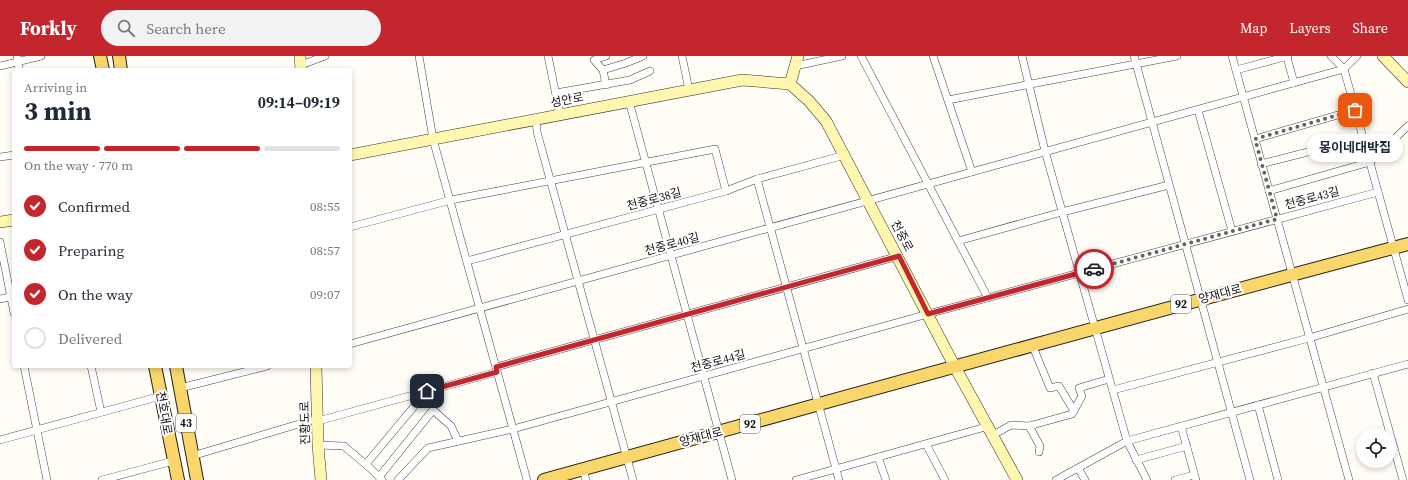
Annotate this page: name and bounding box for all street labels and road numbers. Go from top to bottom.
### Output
street label: 성안로 [549,89,585,111]
street label: 천중로43길 [1283,183,1341,213]
street label: 천중로38길 [625,184,683,214]
street label: 천중로 [887,218,917,254]
street label: 천중로40길 [643,229,701,259]
street label: 양재대로 [1197,281,1243,307]
road number: 92 [1171,295,1191,313]
street label: 천중로44길 [689,346,747,376]
street label: 천호대로 [152,390,176,436]
street label: 진황도로 [297,401,313,445]
road number: 43 [176,414,196,432]
road number: 92 [740,415,760,433]
street label: 양재대로 [678,424,724,450]

